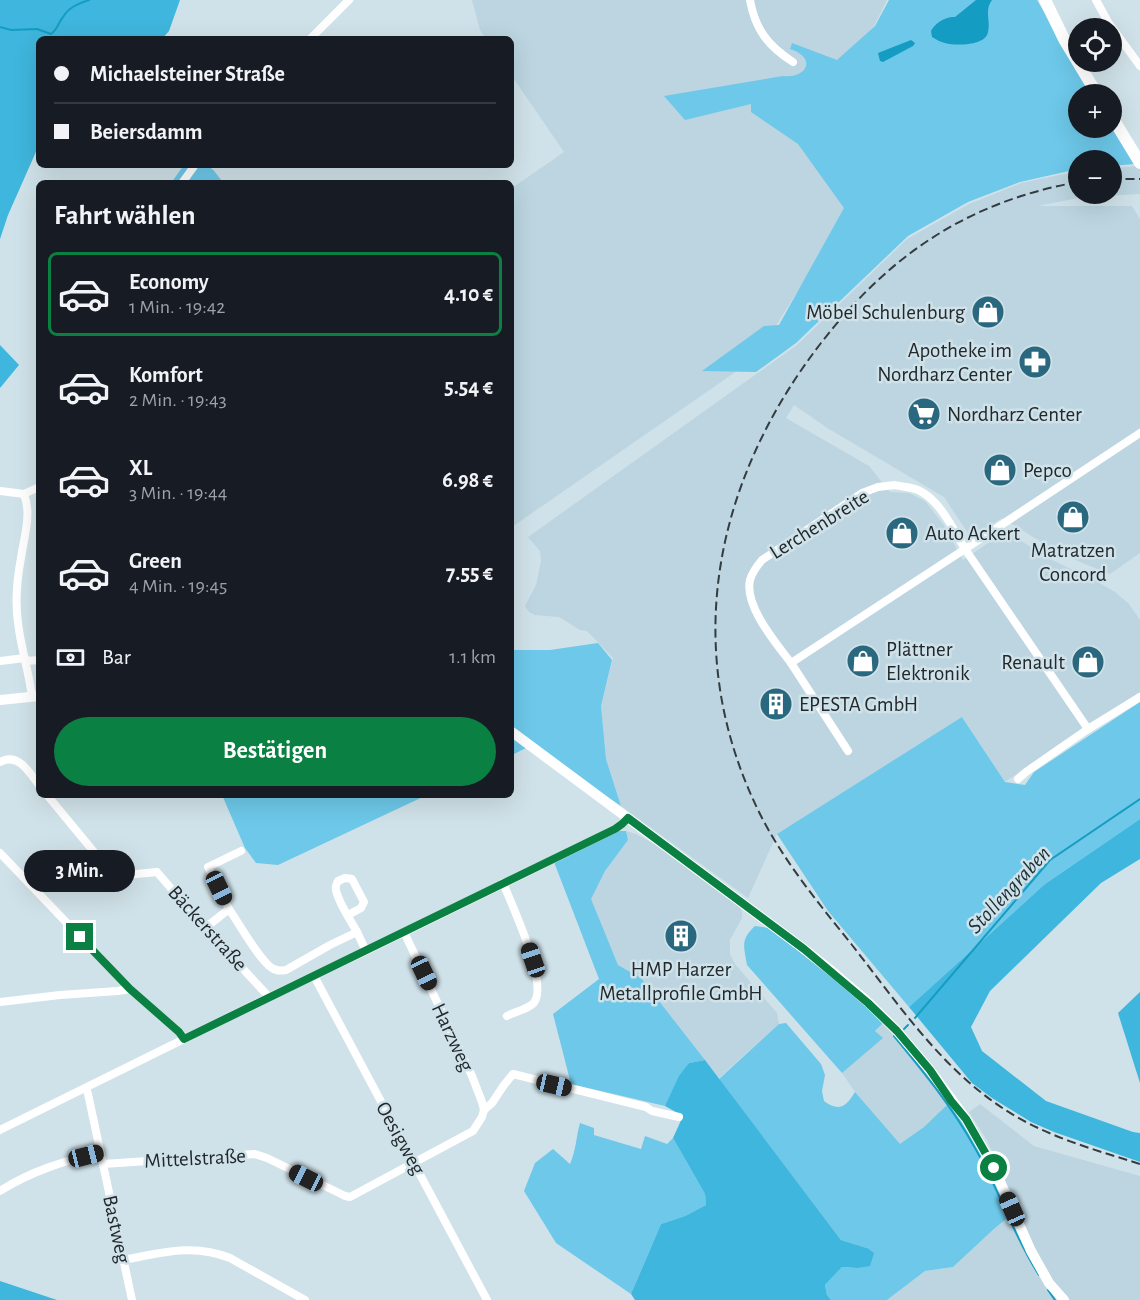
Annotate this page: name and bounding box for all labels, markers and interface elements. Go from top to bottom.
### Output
map controls [1068,18,1122,204]
button: locate [1068,18,1122,72]
text: Michaelsteiner Straße [90,63,285,85]
button: + [1068,84,1122,138]
text: Beiersdamm [90,121,203,143]
button: − [1068,150,1122,204]
text: Fahrt wählen [54,202,196,229]
icon: car [57,267,111,321]
text: Economy [129,271,209,293]
text: 4.10 € [444,283,493,305]
shop icon: Möbel Schulenburg [970,294,1006,330]
text: 1 Min. · 19:42 [129,297,225,317]
place label: Möbel Schulenburg [806,302,966,323]
place label: Apotheke im Nordharz Center [877,340,1012,385]
pharmacy icon: Apotheke im Nordharz Center [1017,344,1053,380]
icon: car [57,360,111,414]
text: Komfort [129,364,203,386]
text: 5.54 € [444,376,493,398]
text: 2 Min. · 19:43 [129,390,227,410]
supermarket icon: Nordharz Center [906,396,942,432]
place label: Nordharz Center [947,404,1082,425]
shop icon: Pepco [982,452,1018,488]
icon: car [57,453,111,507]
text: XL [129,457,152,479]
place label: Pepco [1023,460,1072,481]
text: 6.98 € [442,469,493,491]
text: 3 Min. · 19:44 [129,483,227,503]
street label: Lerchenbreite [766,486,873,563]
shop icon: Matratzen Concord [1055,499,1091,535]
shop icon: Auto Ackert [884,515,920,551]
place label: Auto Ackert [925,523,1020,544]
place label: Matratzen Concord [1031,540,1115,585]
icon: car [57,546,111,600]
text: Green [129,550,182,572]
text: 7.55 € [446,562,493,584]
text: 4 Min. · 19:45 [129,576,227,596]
place label: Plättner Elektronik [886,639,970,684]
icon: cash [54,641,87,674]
shop icon: Plättner Elektronik [845,643,881,679]
shop icon: Renault [1070,644,1106,680]
text: Bar [102,646,131,668]
text: 1.1 km [449,647,496,667]
place label: Renault [1001,652,1065,673]
building icon: EPESTA GmbH [758,686,794,722]
place label: EPESTA GmbH [799,694,918,715]
button: Bestätigen [54,717,496,786]
water label: Stollengraben [963,842,1054,937]
callout: 3 Min. [25,850,136,892]
text: 3 Min. [56,861,103,881]
car [203,868,235,908]
street label: Bäckerstraße [164,882,251,975]
building icon: HMP Harzer Metallprofile GmbH [663,918,699,954]
route end [66,923,93,950]
car [519,940,547,980]
car [408,953,440,993]
place label: HMP Harzer Metallprofile GmbH [599,959,763,1004]
street label: Harzweg [428,1000,478,1075]
car [534,1072,574,1098]
street label: Oesigweg [372,1098,429,1179]
car [66,1143,106,1169]
street label: Mittelstraße [144,1145,246,1172]
route start [980,1154,1007,1181]
car [286,1162,326,1194]
car [996,1189,1028,1229]
street label: Bastweg [99,1193,134,1266]

